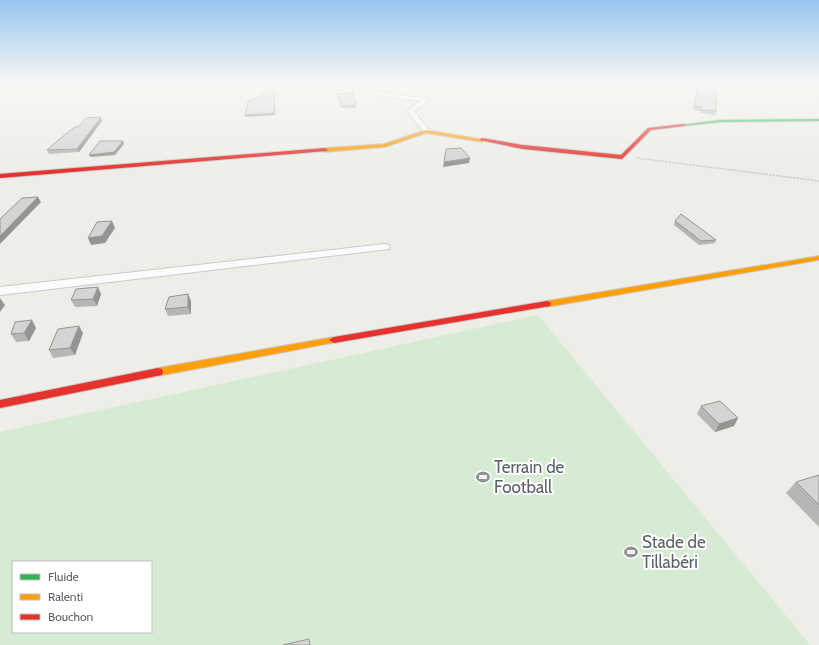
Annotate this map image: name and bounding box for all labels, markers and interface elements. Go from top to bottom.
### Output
place label: Terrain de Football [494,457,565,497]
sports icon: Terrain de Football [475,469,491,485]
place label: Stade de Tillabéri [642,532,706,572]
sports icon: Stade de Tillabéri [623,544,639,560]
legend [12,561,152,633]
text: Fluide [48,569,79,584]
text: Ralenti [48,589,83,604]
text: Bouchon [48,609,94,624]

